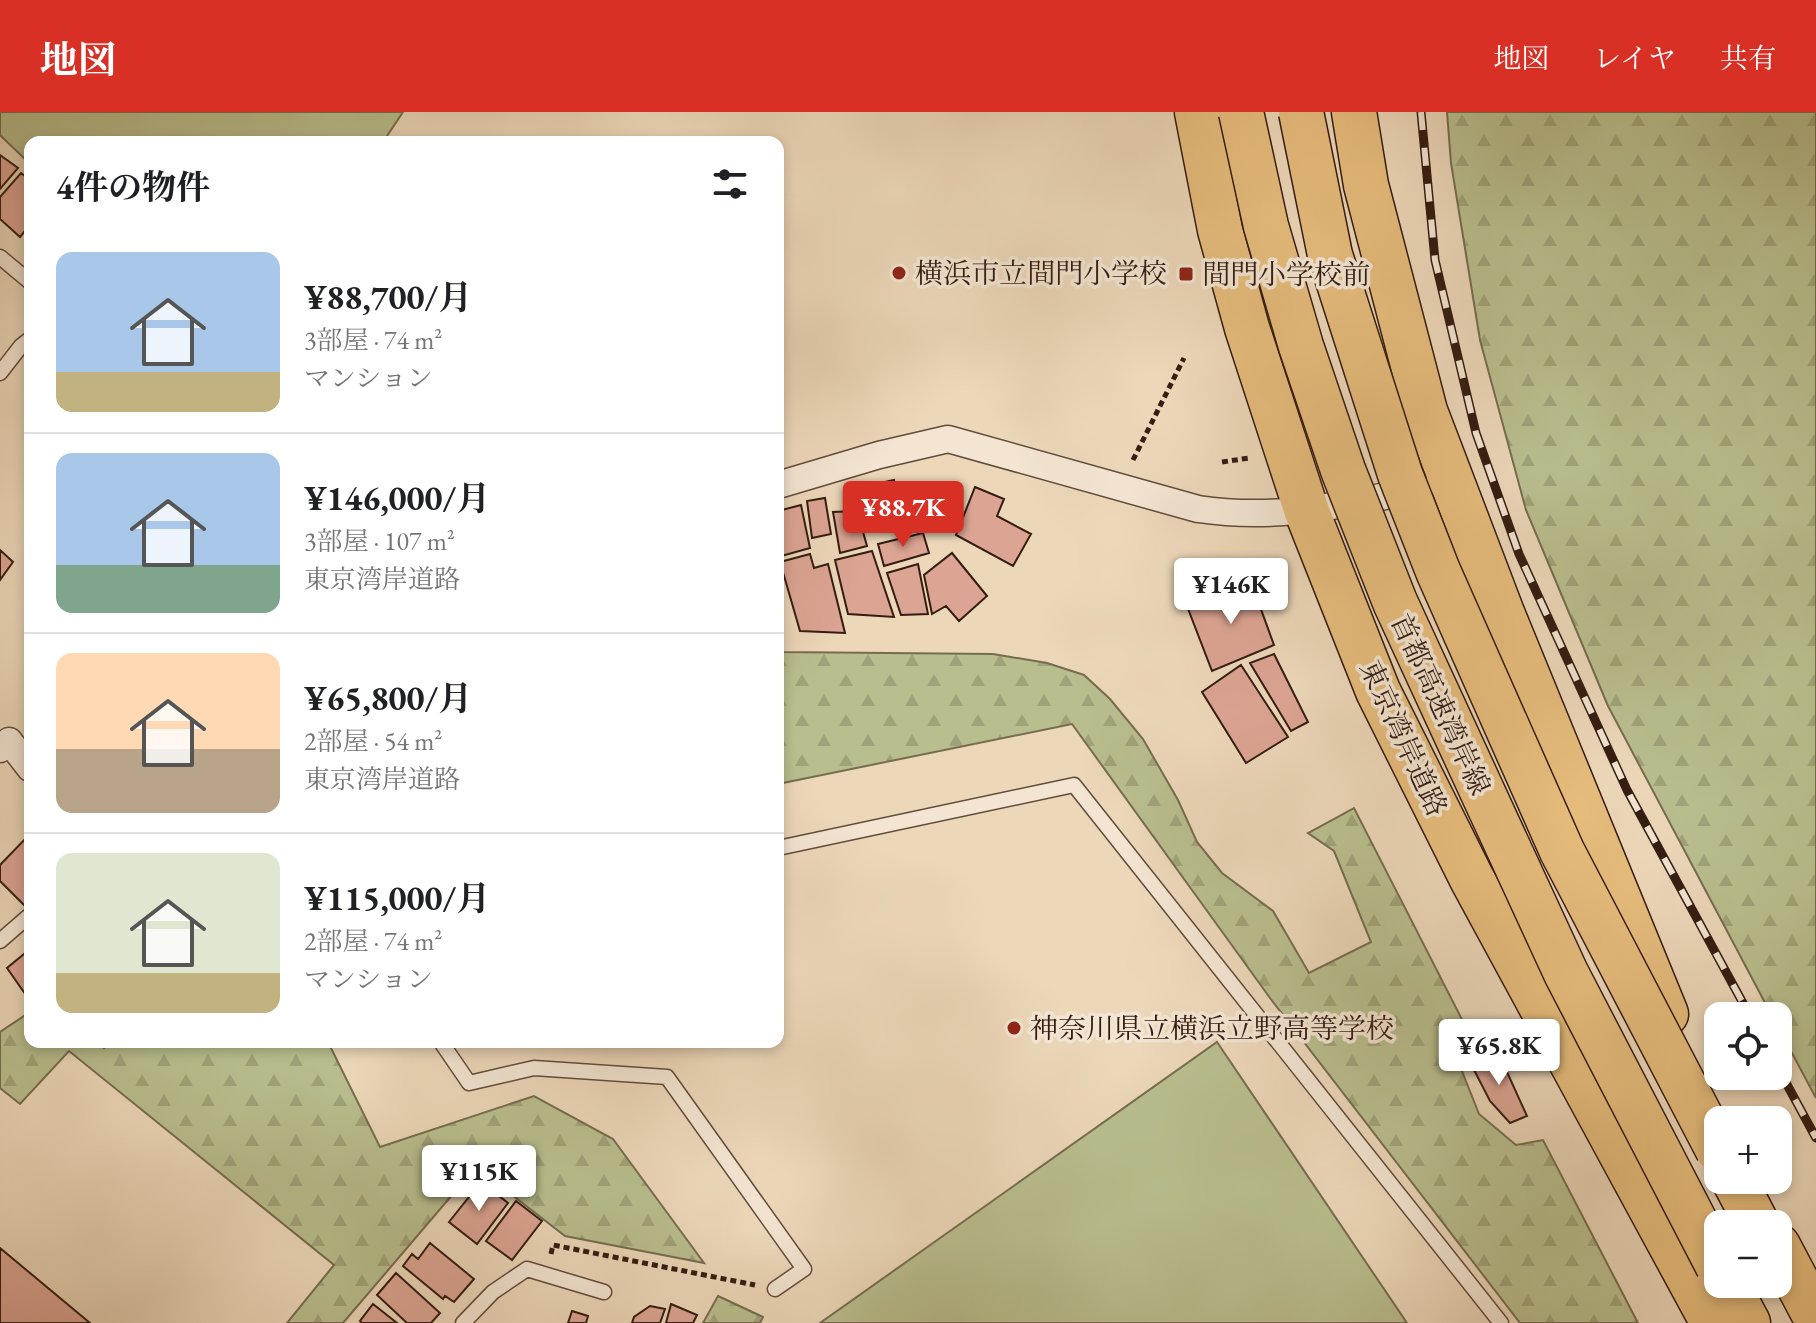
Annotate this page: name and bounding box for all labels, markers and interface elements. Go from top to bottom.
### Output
text: 地図 [40,35,116,84]
text: 地図 [1493,40,1549,76]
text: レイヤ [1593,40,1676,76]
text: 共有 [1720,40,1776,76]
icon: filters [708,162,752,206]
text: 4件の物件 [56,165,210,209]
place label: 横浜市立間門小学校 [915,255,1167,291]
place label: 間門小学校前 [1202,256,1370,292]
marker: 横浜市立間門小学校 [890,264,908,282]
marker: 間門小学校前 [1177,265,1195,283]
text: ¥88,700/月 [304,275,472,319]
icon: home [120,284,216,380]
text: 3部屋 · 74 m² [304,323,442,357]
text: マンション [304,361,433,395]
text: ¥146,000/月 [304,476,490,520]
pin: ¥88.7K [838,481,968,549]
icon: home [120,485,216,581]
text: ¥88.7K [861,490,945,524]
text: 3部屋 · 107 m² [304,524,455,558]
pin: ¥146K [1175,558,1287,626]
text: 東京湾岸道路 [304,562,460,596]
text: ¥146K [1192,567,1270,601]
street label: 首都高速湾岸線 [1383,608,1499,800]
street label: 東京湾岸道路 [1352,654,1456,822]
text: ¥65,800/月 [304,676,472,720]
icon: home [120,685,216,781]
text: 2部屋 · 54 m² [304,724,442,758]
text: 東京湾岸道路 [304,762,460,796]
text: ¥115,000/月 [304,876,490,920]
icon: home [120,885,216,981]
text: 2部屋 · 74 m² [304,924,442,958]
text: マンション [304,962,433,996]
map controls [1704,1002,1792,1298]
button: locate [1704,1002,1792,1090]
place label: 神奈川県立横浜立野高等学校 [1030,1010,1394,1046]
marker: 神奈川県立横浜立野高等学校 [1005,1019,1023,1037]
pin: ¥65.8K [1434,1019,1564,1087]
text: ¥65.8K [1457,1028,1541,1062]
button: + [1704,1106,1792,1194]
pin: ¥115K [423,1145,535,1213]
text: ¥115K [440,1154,518,1188]
button: − [1704,1210,1792,1298]

